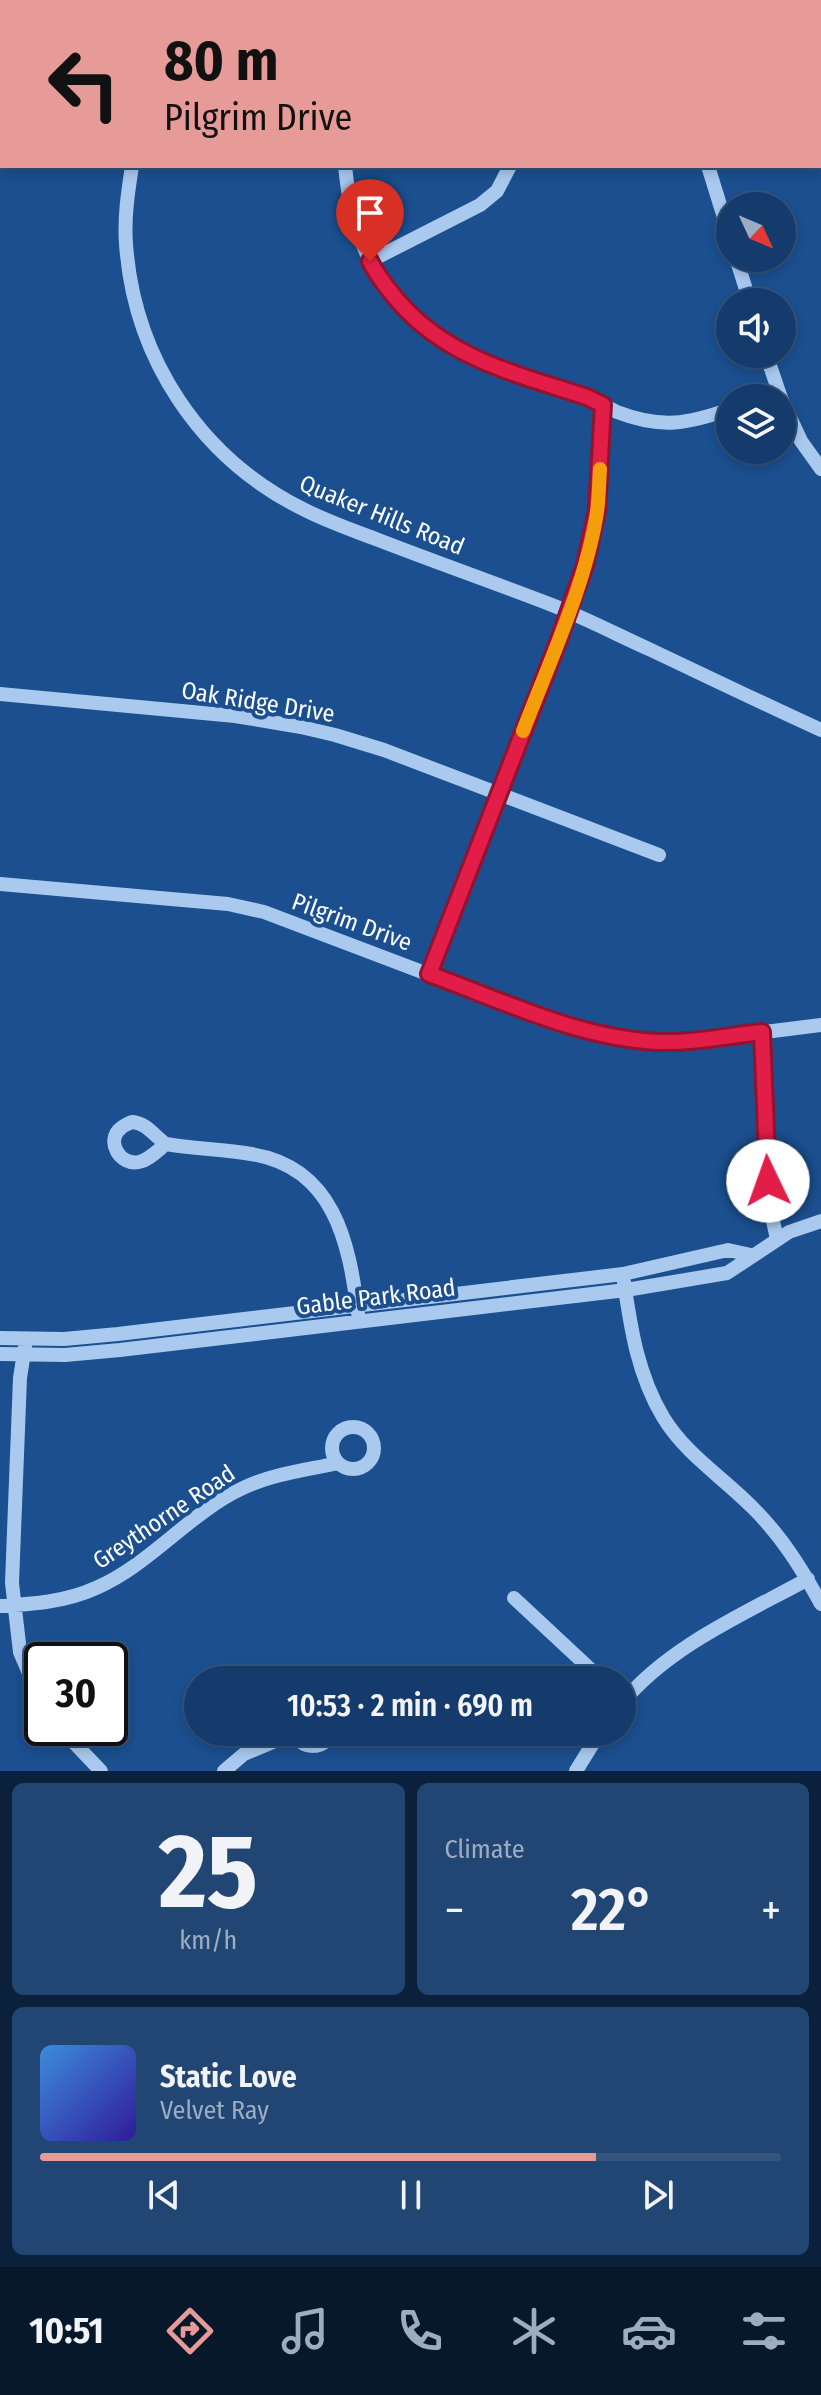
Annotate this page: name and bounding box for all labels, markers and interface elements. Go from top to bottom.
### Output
text: 80 m [164,28,279,95]
icon: left [32,32,136,136]
text: Pilgrim Drive [164,96,352,140]
pin [336,179,404,261]
icon: arrive [348,191,392,235]
north arrow [716,192,796,272]
map controls [716,192,796,464]
button: sound [716,288,796,368]
button: layers [716,384,796,464]
street label: Quaker Hills Road [296,469,468,561]
street label: Oak Ridge Drive [179,676,337,728]
street label: Pilgrim Drive [288,887,416,957]
position arrow [726,1139,810,1223]
street label: Gable Park Road [295,1273,457,1321]
street label: Greythorne Road [88,1459,240,1575]
speed limit sign: 30 [24,1642,128,1746]
text: 10:53 · 2 min · 690 m [287,1688,533,1724]
text: 25 [159,1810,258,1935]
text: Climate [445,1834,525,1865]
text: 22° [571,1874,654,1946]
text: − [445,1884,464,1937]
text: + [761,1884,781,1937]
text: km/h [179,1925,237,1956]
text: Static Love [160,2059,297,2095]
text: Velvet Ray [160,2095,269,2126]
icon: previous [142,2173,186,2217]
icon: pause [389,2173,433,2217]
icon: next [636,2173,680,2217]
icon: directions [162,2303,218,2359]
icon: music [277,2303,333,2359]
icon: phone [392,2303,448,2359]
icon: climate [506,2303,562,2359]
icon: car [621,2303,677,2359]
icon: filters [736,2303,792,2359]
text: 10:51 [29,2309,104,2353]

